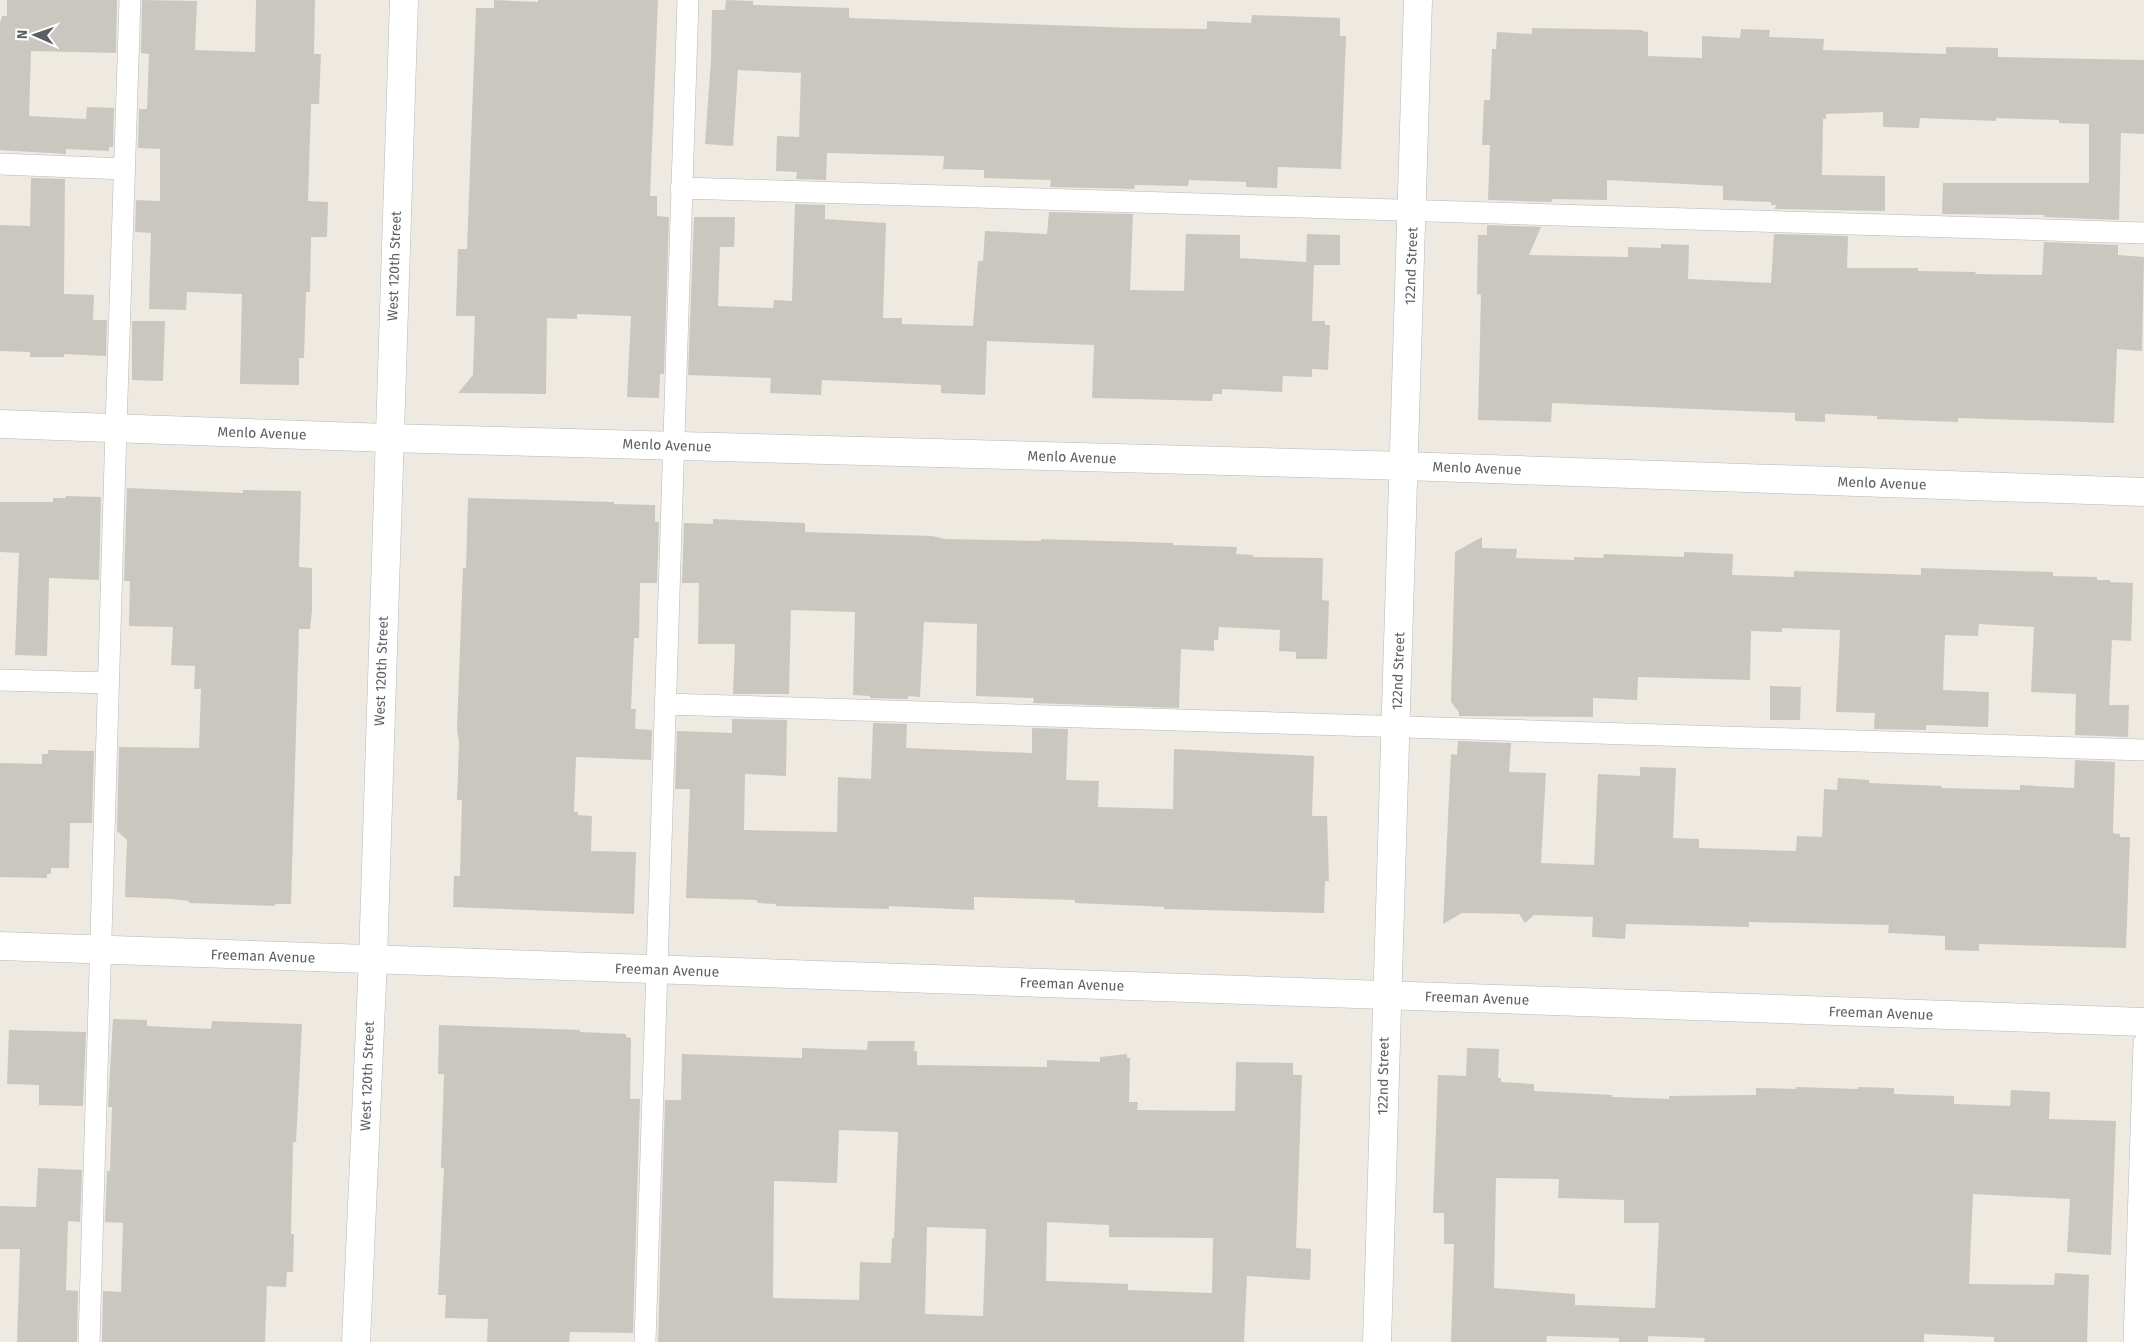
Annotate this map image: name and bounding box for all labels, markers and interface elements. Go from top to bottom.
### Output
north arrow [10,10,60,60]
text: N [14,30,31,40]
street label: West 120th Street [384,210,405,321]
street label: 122nd Street [1402,226,1421,305]
street label: Menlo Avenue [217,423,307,444]
street label: Menlo Avenue [622,435,712,456]
street label: Menlo Avenue [1027,447,1117,468]
street label: Menlo Avenue [1432,458,1522,479]
street label: Menlo Avenue [1837,473,1927,494]
street label: West 120th Street [371,615,392,726]
street label: 122nd Street [1389,631,1408,710]
street label: Freeman Avenue [210,946,316,967]
street label: Freeman Avenue [614,960,720,981]
street label: Freeman Avenue [1019,974,1125,995]
street label: Freeman Avenue [1424,988,1530,1009]
street label: Freeman Avenue [1828,1003,1934,1024]
street label: West 120th Street [357,1020,378,1131]
street label: 122nd Street [1374,1036,1393,1115]

